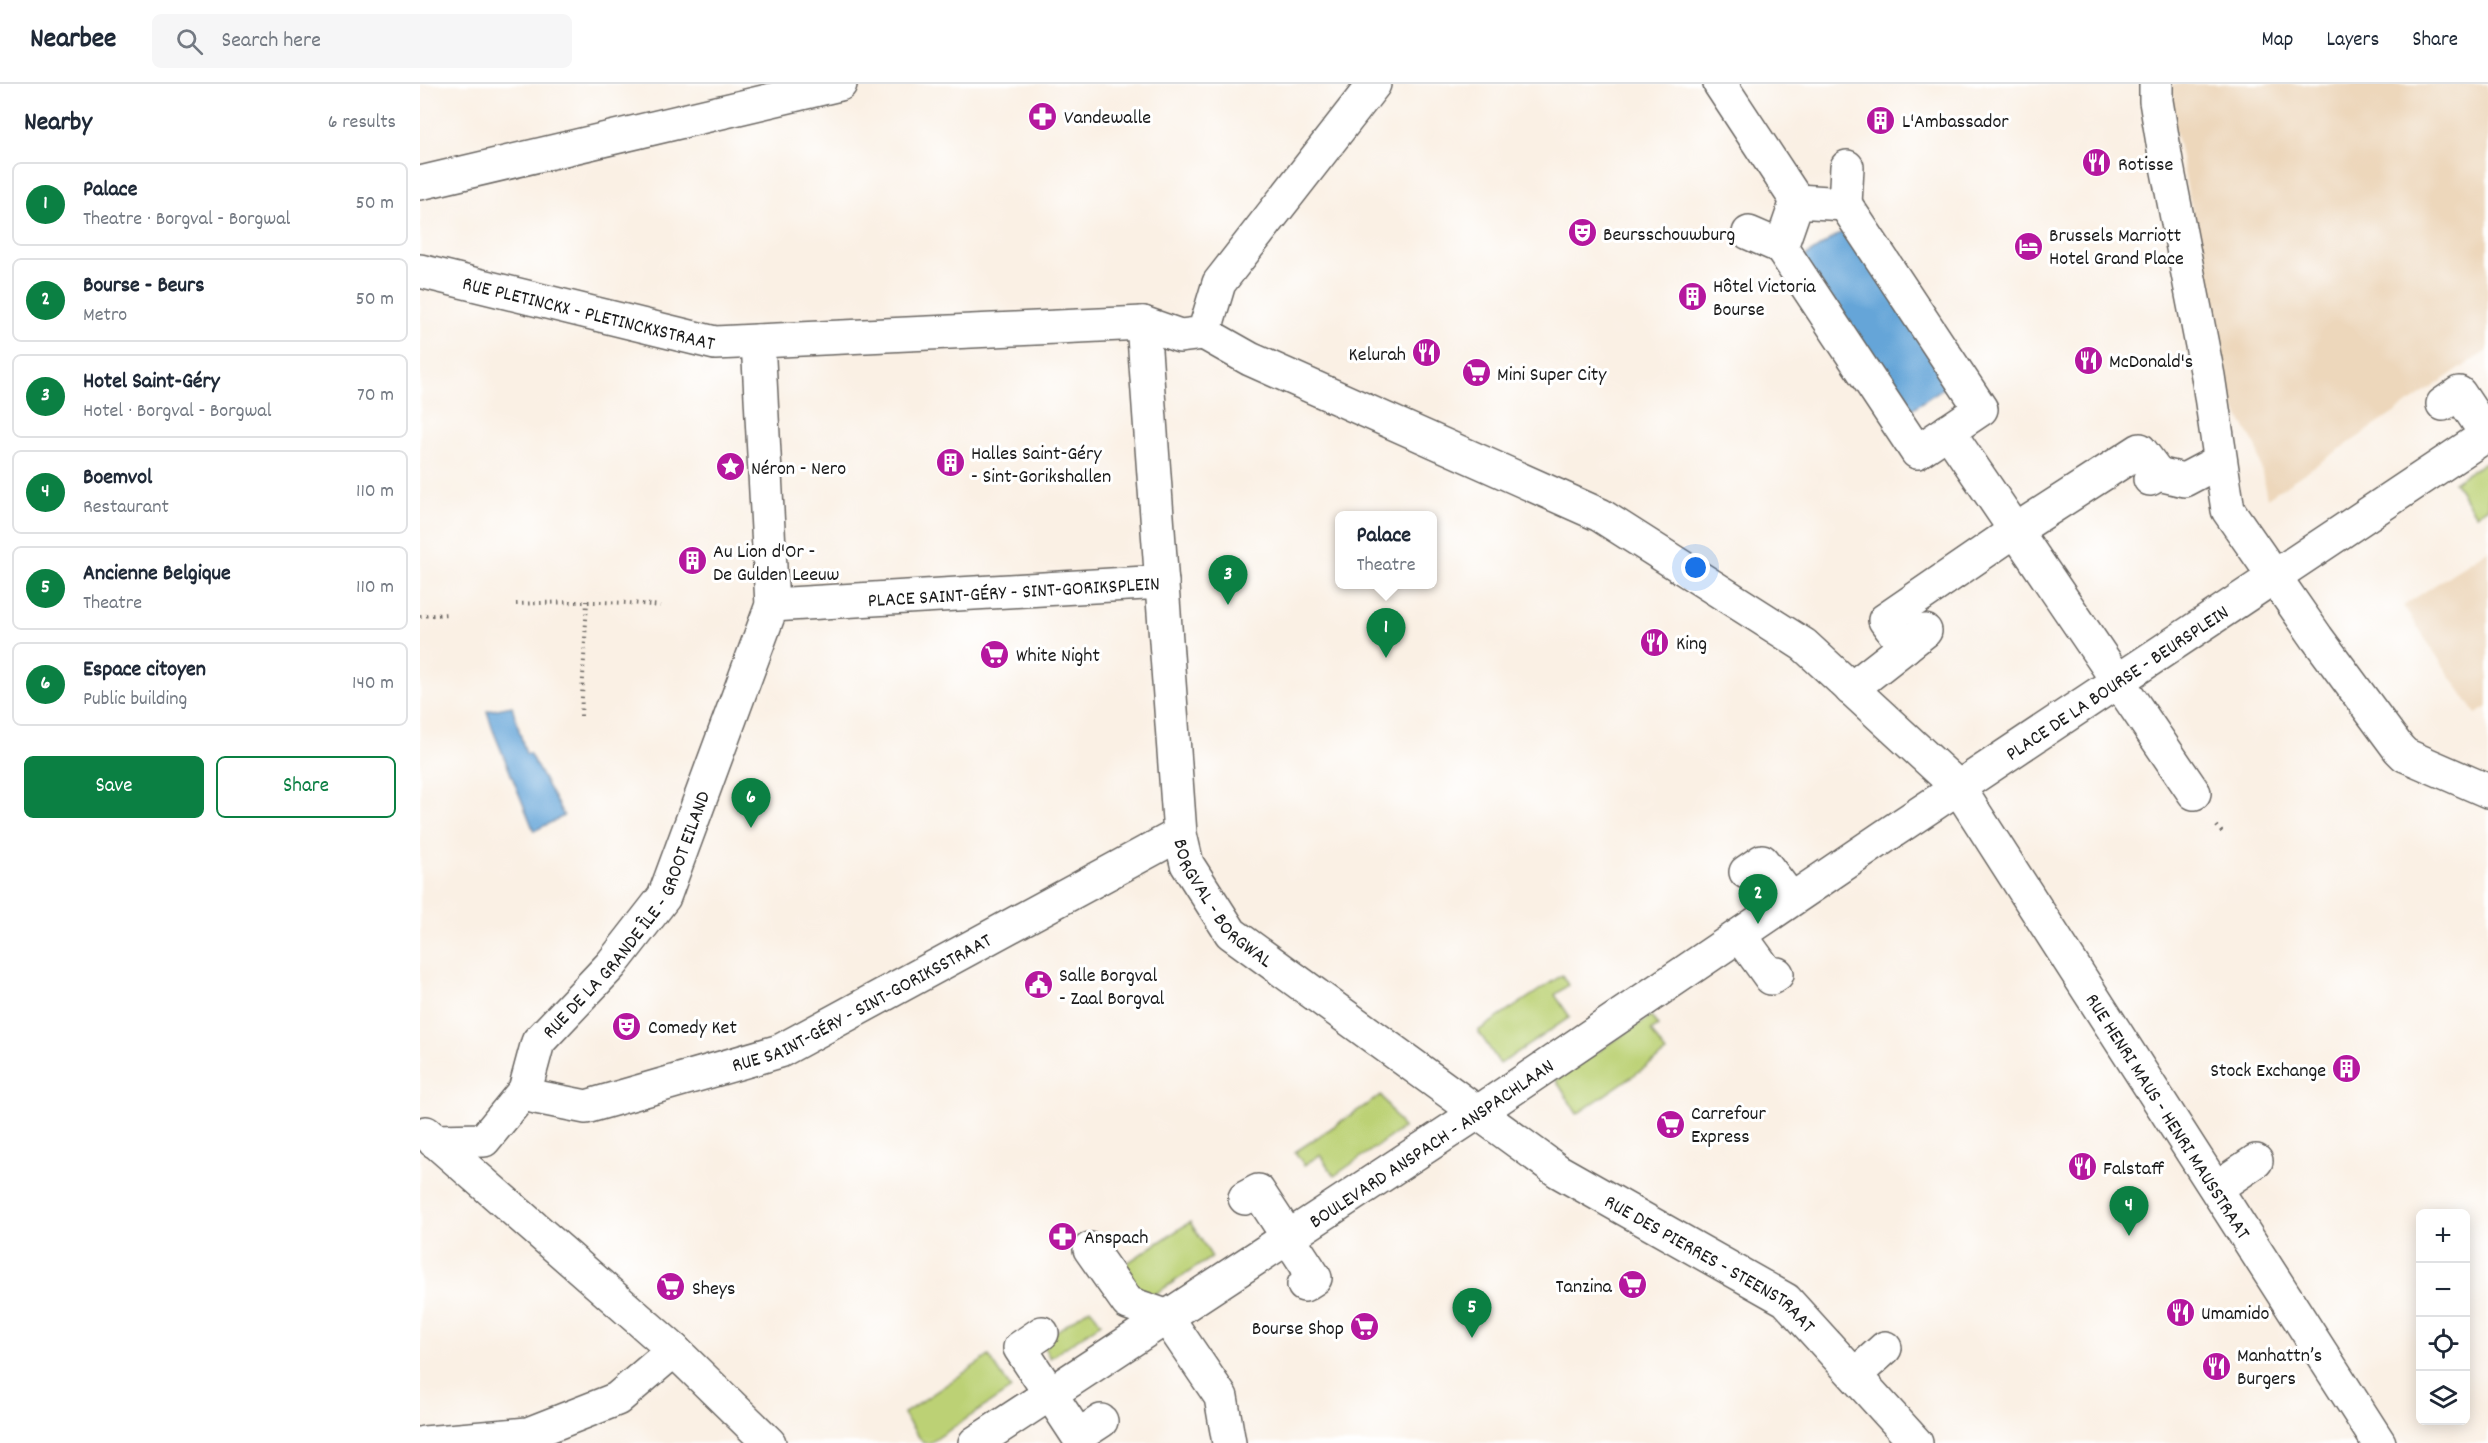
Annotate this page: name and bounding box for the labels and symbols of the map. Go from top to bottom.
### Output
pharmacy icon: Vandewalle [1027,100,1059,132]
building icon: L'Ambassador [1865,104,1897,136]
place label: Vandewalle [1064,105,1151,133]
place label: L'Ambassador [1902,109,2009,137]
restaurant icon: Rotisse [2081,147,2113,179]
place label: Rotisse [2118,152,2174,180]
theatre icon: Beursschouwburg [1566,217,1598,249]
place label: Beursschouwburg [1603,222,1735,250]
place label: Brussels Marriott Hotel Grand Place [2049,223,2184,274]
hotel icon: Brussels Marriott Hotel Grand Place [2012,230,2044,262]
street label: RUE PLETINCKX - PLETINCKXSTRAAT [459,271,717,359]
place label: Hôtel Victoria Bourse [1713,274,1816,325]
building icon: Hôtel Victoria Bourse [1676,280,1708,312]
restaurant icon: Kelurah [1411,337,1443,369]
place label: Kelurah [1349,342,1406,370]
restaurant icon: McDonald's [2072,344,2104,376]
place label: McDonald's [2109,349,2193,377]
supermarket icon: Mini Super City [1460,357,1492,389]
place label: Mini Super City [1497,362,1607,390]
place label: Halles Saint-Géry - Sint-Gorikshallen [971,441,1111,492]
building icon: Halles Saint-Géry - Sint-Gorikshallen [934,447,966,479]
place icon: Néron - Nero [714,451,746,483]
place label: Néron - Nero [751,456,846,484]
place label: Au Lion d'Or - De Gulden Leeuw [713,539,840,590]
building icon: Au Lion d'Or - De Gulden Leeuw [676,545,708,577]
your location [1681,553,1710,582]
pin: 3 [1208,556,1248,605]
street label: PLACE SAINT-GÉRY - SINT-GORIKSPLEIN [867,571,1161,616]
street label: PLACE DE LA BOURSE - BEURSPLEIN [2001,600,2235,769]
pin: 1 [1366,608,1406,658]
restaurant icon: King [1639,626,1671,658]
place label: King [1676,631,1707,659]
supermarket icon: White Night [979,638,1011,670]
place label: White Night [1016,643,1100,671]
pin: 6 [732,778,770,828]
street label: RUE DE LA GRANDE ÎLE - GROOT EILAND [537,788,719,1046]
street label: BORGVAL - BORGWAL [1165,837,1278,976]
pin: 2 [1738,874,1778,924]
street label: RUE SAINT-GÉRY - SINT-GORIKSSTRAAT [729,928,997,1081]
place label: Salle Borgval - Zaal Borgval [1059,963,1165,1014]
public building icon: Salle Borgval - Zaal Borgval [1022,969,1054,1001]
street label: RUE HENRI MAUS - HENRI MAUSSTRAAT [2077,989,2256,1246]
theatre icon: Comedy Ket [611,1010,643,1042]
place label: Comedy Ket [648,1015,737,1043]
building icon: Stock Exchange [2331,1053,2363,1085]
street label: BOULEVARD ANSPACH - ANSPACHLAAN [1305,1054,1561,1237]
place label: Stock Exchange [2210,1058,2326,1086]
place label: Carrefour Express [1691,1101,1766,1152]
supermarket icon: Carrefour Express [1654,1108,1686,1140]
restaurant icon: Falstaff [2066,1151,2098,1183]
place label: Falstaff [2103,1156,2165,1184]
pin: 4 [2110,1186,2148,1236]
street label: RUE DES PIERRES - STEENSTRAAT [1598,1189,1820,1340]
pharmacy icon: Anspach [1047,1220,1079,1252]
place label: Anspach [1084,1225,1148,1253]
supermarket icon: Tanzina [1617,1269,1649,1301]
supermarket icon: Sheys [655,1271,687,1303]
place label: Tanzina [1556,1274,1613,1302]
place label: Sheys [692,1276,735,1304]
pin: 5 [1452,1288,1492,1338]
restaurant icon: Umamido [2164,1296,2196,1328]
place label: Umamido [2201,1301,2270,1329]
supermarket icon: Bourse Shop [1349,1311,1381,1343]
place label: Bourse Shop [1252,1316,1344,1344]
place label: Manhattn’s Burgers [2237,1343,2322,1394]
restaurant icon: Manhattn’s Burgers [2200,1350,2232,1382]

